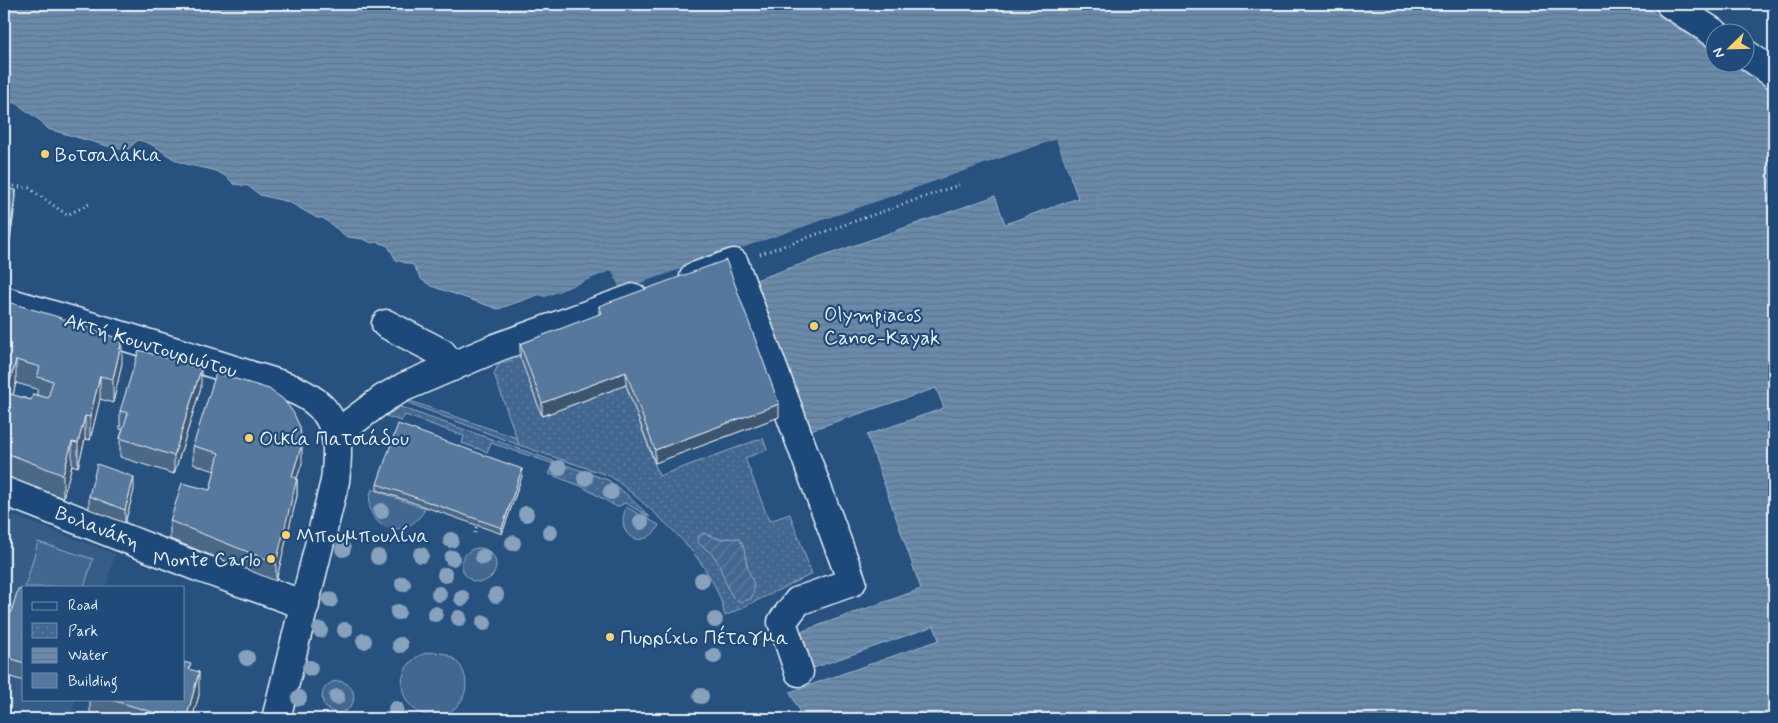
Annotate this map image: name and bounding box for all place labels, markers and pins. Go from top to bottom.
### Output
place label: Βοτσαλάκια [55,142,162,169]
marker: Βοτσαλάκια [39,148,51,160]
place label: Olympiacos Canoe-Kayak [824,302,940,352]
marker: Olympiacos Canoe-Kayak [808,320,820,332]
place label: Οικία Πατσιάδου [259,426,409,453]
marker: Οικία Πατσιάδου [243,432,255,444]
place label: Μπουμπουλίνα [296,523,429,550]
marker: Μπουμπουλίνα [280,529,292,541]
place label: Monte Carlo [153,547,261,574]
marker: Monte Carlo [265,553,277,565]
place label: Πυρρίχιο Πέταγμα [620,625,789,652]
marker: Πυρρίχιο Πέταγμα [604,631,616,643]

